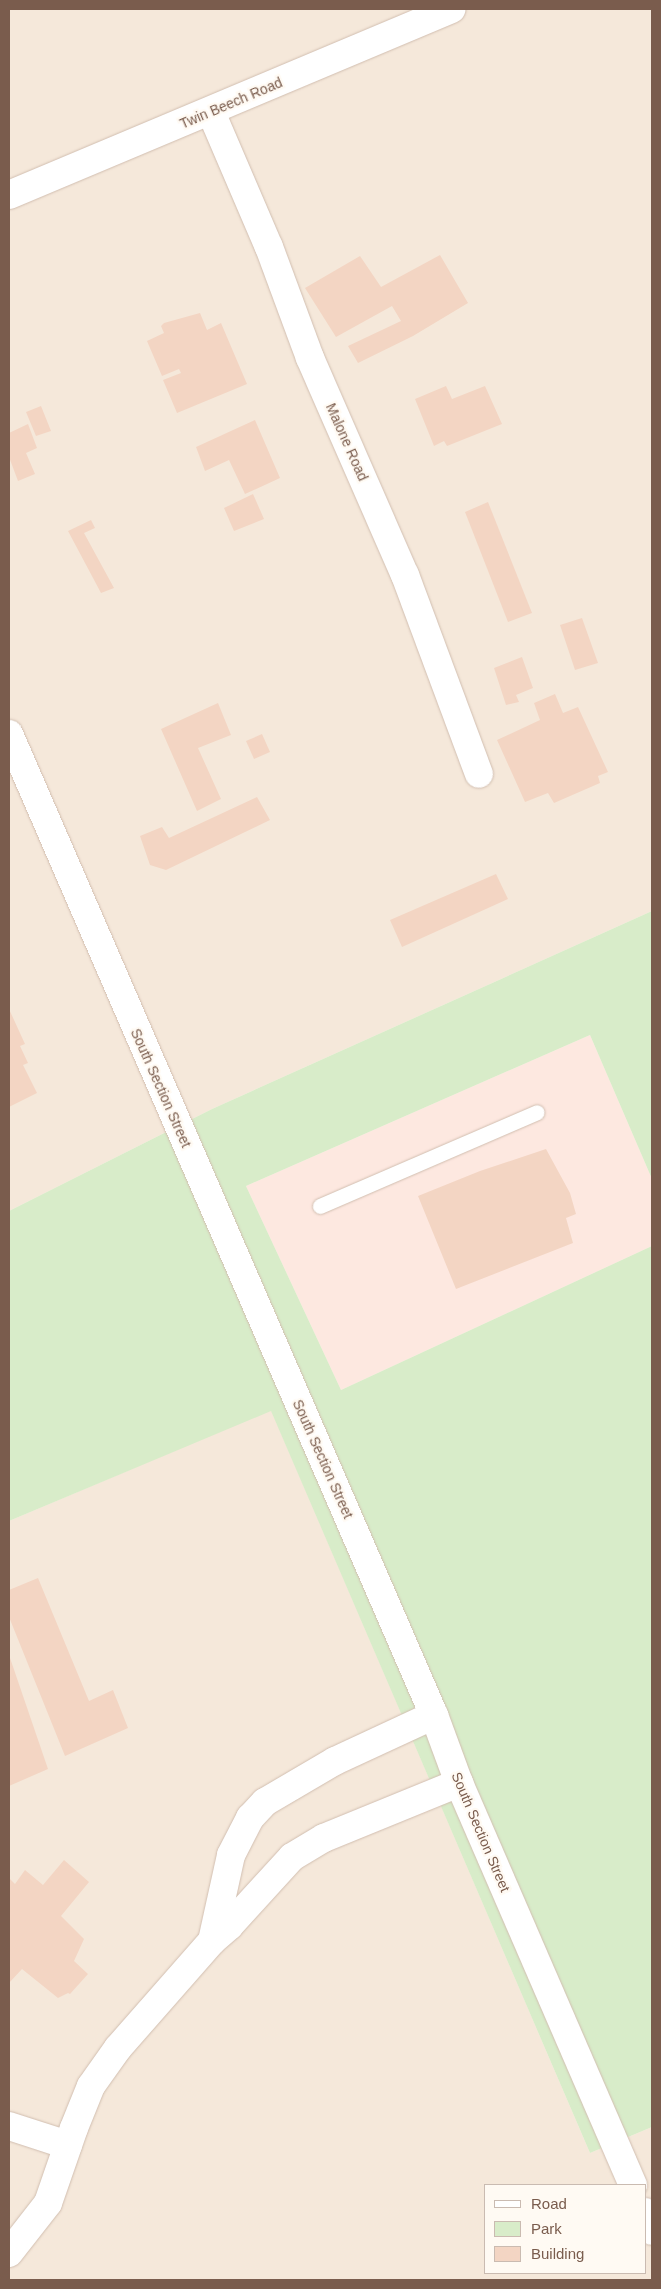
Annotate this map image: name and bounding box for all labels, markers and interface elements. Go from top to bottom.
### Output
street label: Twin Beech Road [177,74,285,132]
street label: Malone Road [322,401,372,483]
street label: South Section Street [127,1026,195,1150]
street label: South Section Street [289,1397,357,1521]
street label: South Section Street [448,1770,514,1894]
legend [483,2184,646,2274]
text: Road [531,2195,567,2212]
text: Park [531,2220,562,2237]
text: Building [531,2245,584,2262]

